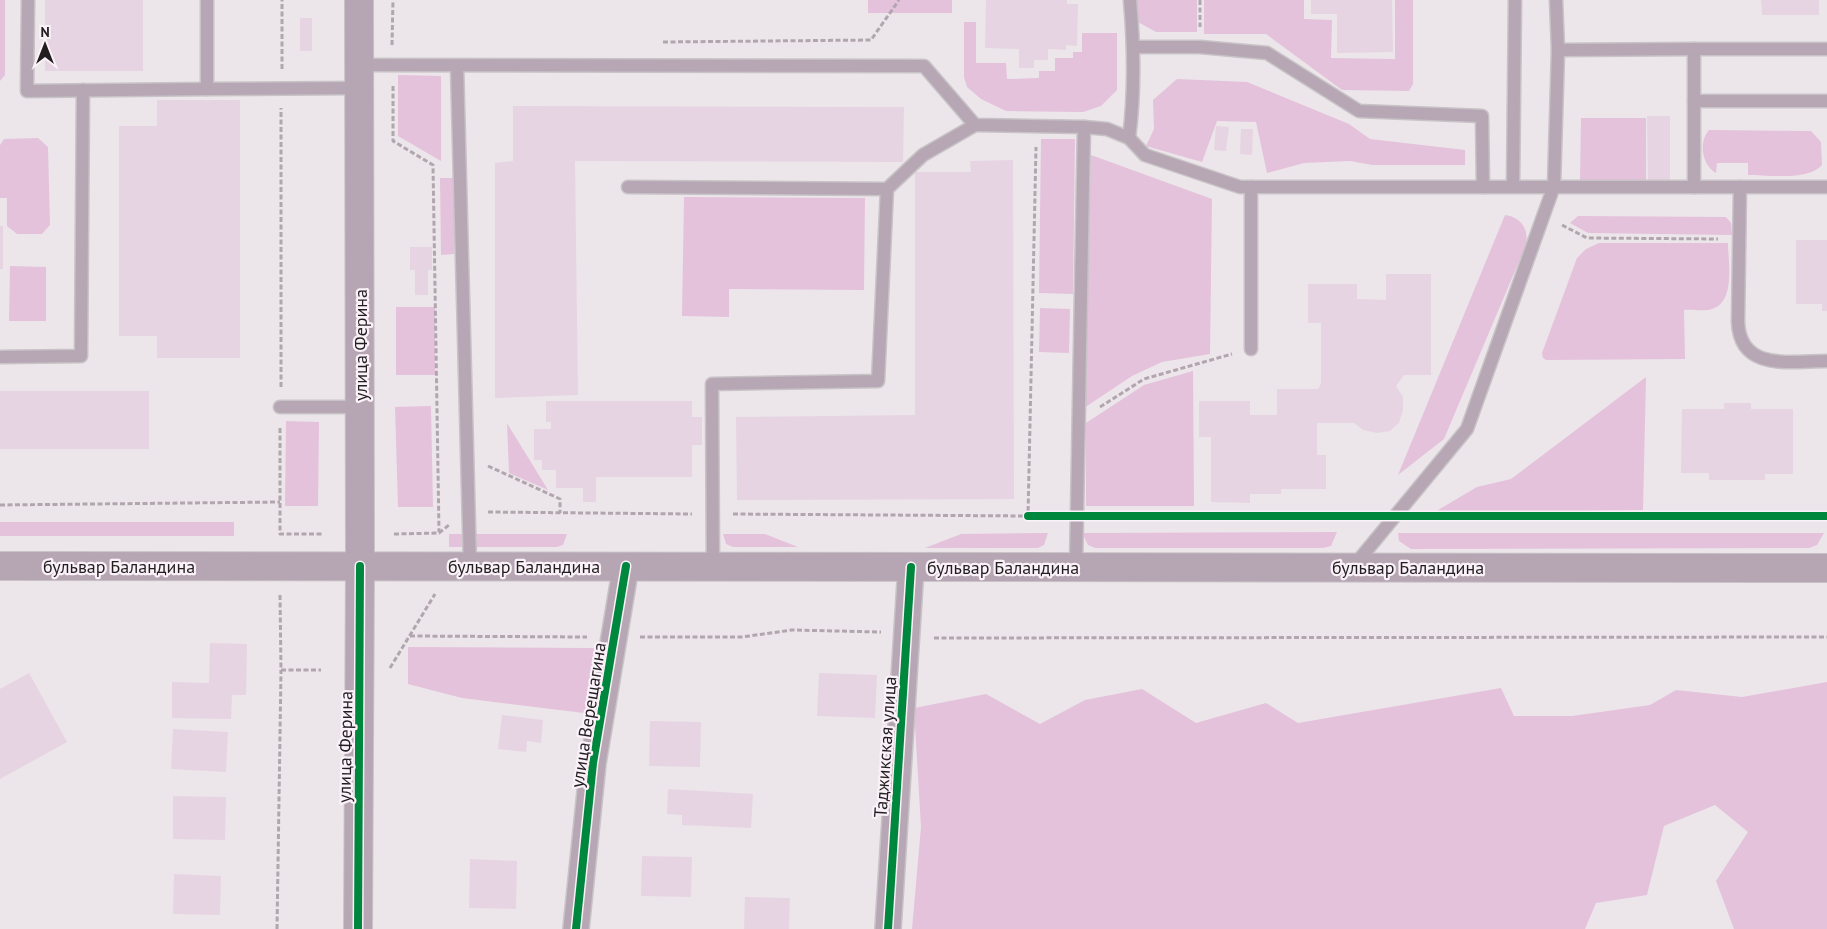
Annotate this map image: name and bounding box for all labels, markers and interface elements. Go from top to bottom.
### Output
north arrow [20,20,70,70]
text: N [40,23,50,41]
street label: улица Ферина [349,289,372,401]
street label: бульвар Баландина [43,555,195,578]
street label: бульвар Баландина [448,555,600,578]
street label: бульвар Баландина [927,556,1079,579]
street label: бульвар Баландина [1332,556,1484,579]
street label: улица Верещагина [565,641,611,789]
street label: Таджикская улица [869,676,901,818]
street label: улица Ферина [333,691,357,803]

